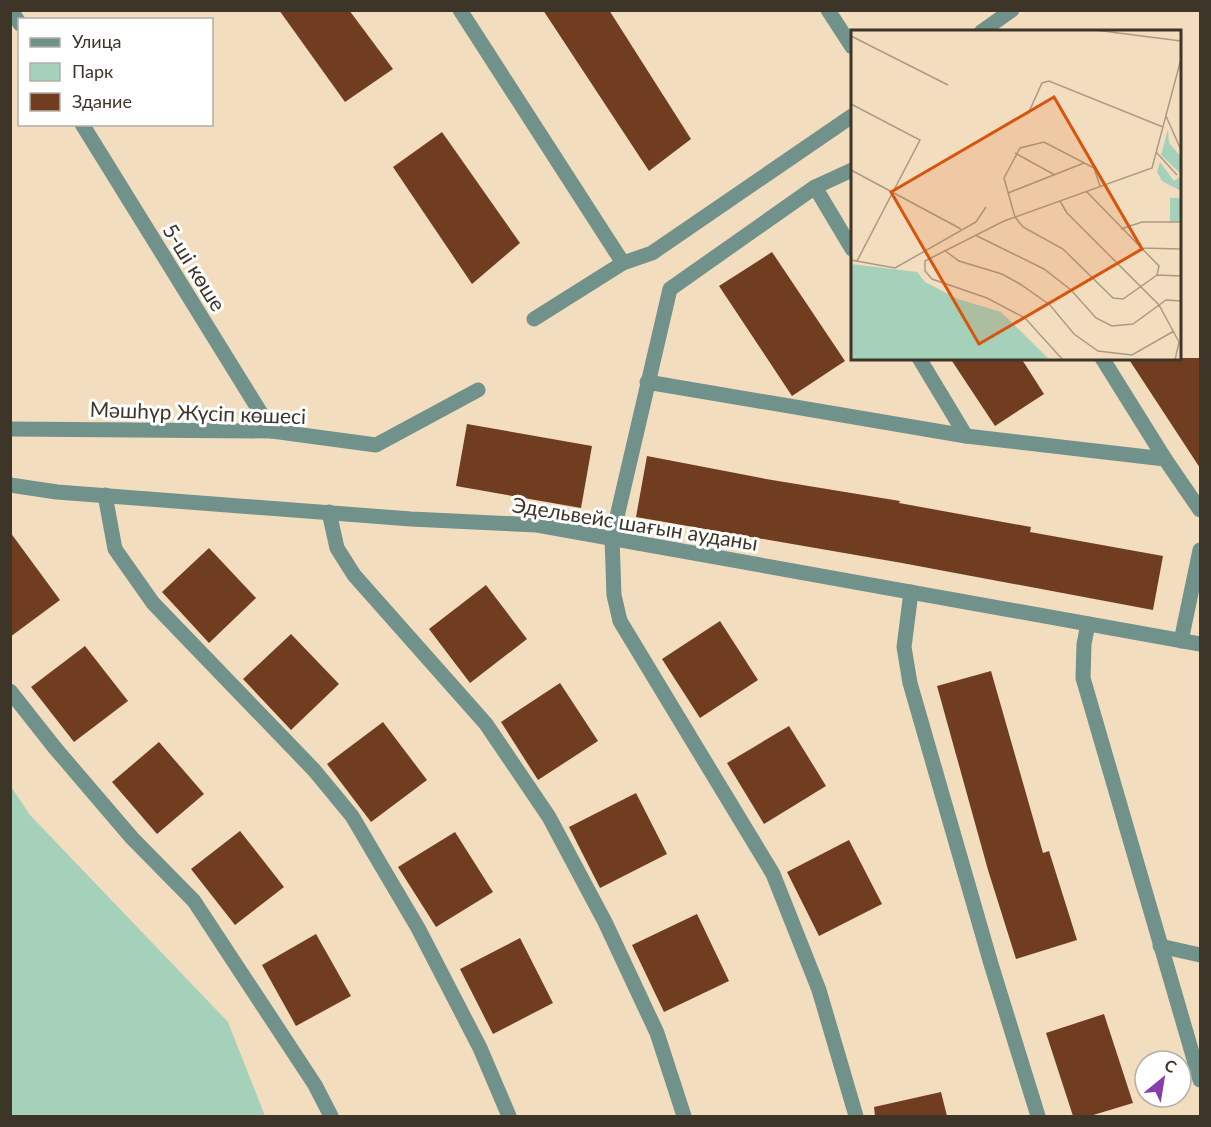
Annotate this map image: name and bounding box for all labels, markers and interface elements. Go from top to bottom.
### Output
legend [18,18,213,126]
text: Улица [72,30,122,52]
inset map [851,30,1181,360]
text: Парк [72,60,114,82]
text: Здание [72,90,132,112]
street label: 5-ші көше [158,219,232,315]
street label: Мәшhүр Жүсіп көшесі [89,396,307,428]
street label: Эдельвейс шағын ауданы [510,491,760,555]
north arrow [1133,1049,1193,1109]
text: С [1161,1055,1180,1077]

